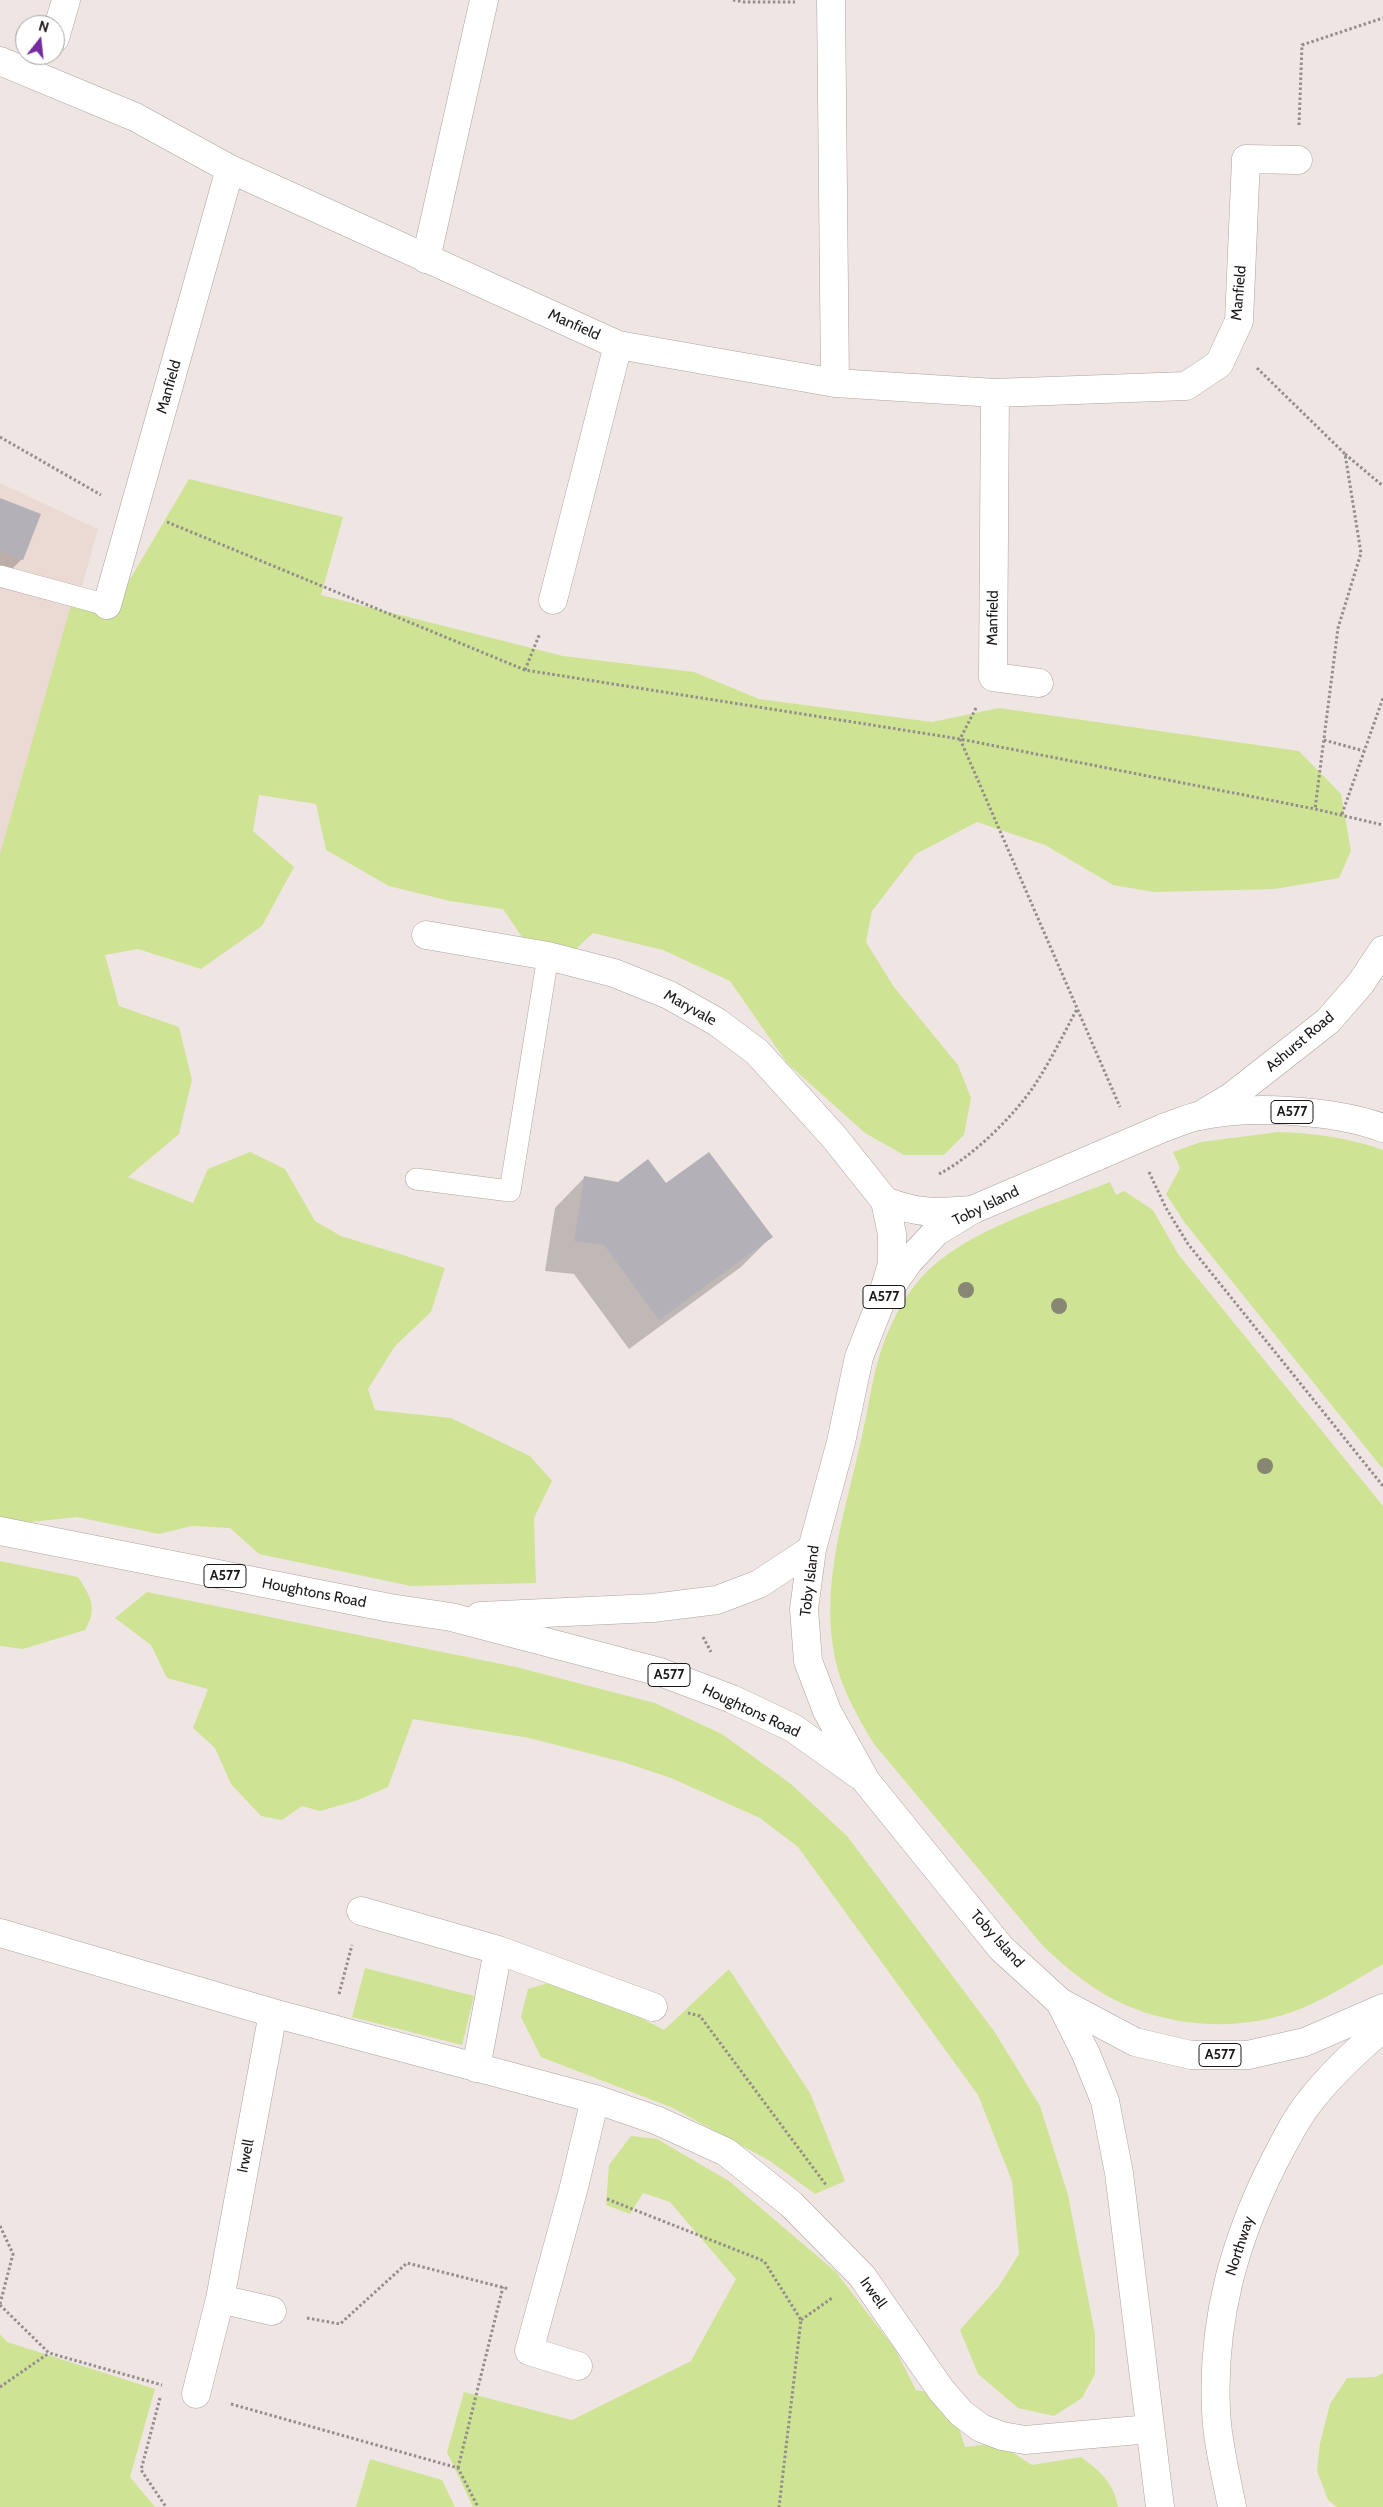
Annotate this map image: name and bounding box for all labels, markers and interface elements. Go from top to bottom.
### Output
north arrow [15,15,65,65]
text: N [37,17,51,37]
street label: Manfield [1228,265,1250,321]
street label: Manfield [545,306,603,344]
street label: Manfield [153,358,185,416]
street label: Manfield [984,590,1002,646]
street label: Maryvale [661,986,719,1030]
street label: Ashurst Road [1262,1008,1338,1076]
road number: A577 [1271,1100,1313,1124]
street label: Toby Island [950,1182,1022,1230]
road number: A577 [863,1285,905,1308]
street label: Toby Island [797,1544,823,1618]
road number: A577 [204,1564,246,1588]
street label: Houghtons Road [260,1574,368,1612]
road number: A577 [648,1664,690,1686]
street label: Houghtons Road [699,1681,803,1741]
street label: Toby Island [966,1906,1028,1972]
road number: A577 [1199,2044,1241,2066]
street label: Irwell [234,2138,258,2174]
street label: Northway [1222,2214,1258,2278]
street label: Irwell [856,2274,890,2312]

